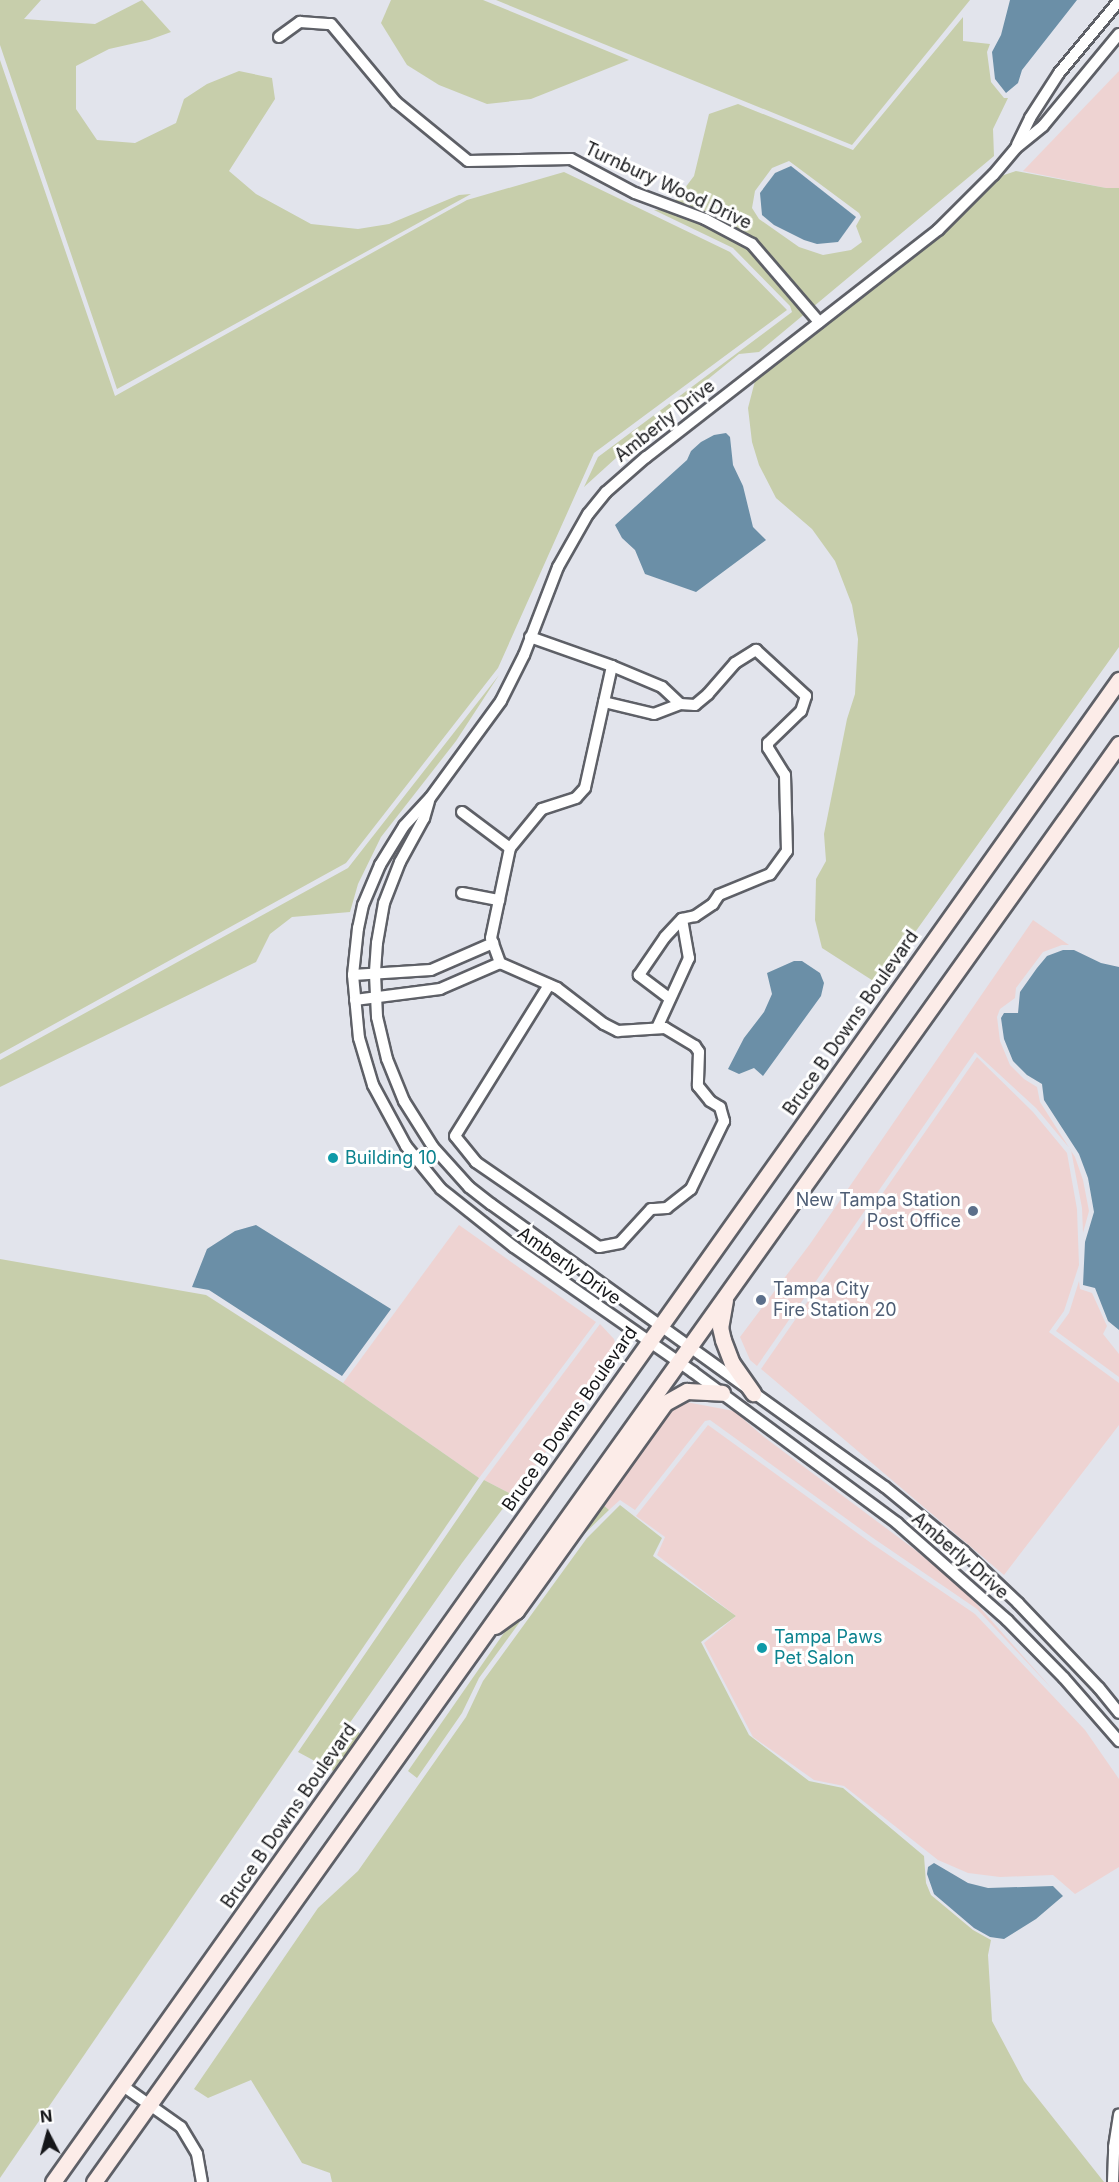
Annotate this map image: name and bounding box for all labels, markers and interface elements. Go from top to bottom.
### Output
street label: Turnbury Wood Drive [581,138,755,234]
street label: Amberly Drive [611,375,719,467]
street label: Bruce B Downs Boulevard [779,926,923,1120]
place label: Building 10 [345,1147,437,1169]
marker: Building 10 [326,1151,340,1165]
place label: New Tampa Station Post Office [796,1190,961,1232]
marker: New Tampa Station Post Office [966,1204,980,1218]
street label: Amberly Drive [513,1222,625,1310]
place label: Tampa City Fire Station 20 [773,1279,897,1322]
marker: Tampa City Fire Station 20 [754,1293,768,1307]
street label: Bruce B Downs Boulevard [498,1322,642,1516]
street label: Amberly Drive [907,1508,1013,1604]
place label: Tampa Paws Pet Salon [774,1627,882,1670]
marker: Tampa Paws Pet Salon [755,1641,769,1655]
street label: Bruce B Downs Boulevard [217,1719,361,1913]
north arrow [18,2104,78,2164]
text: N [39,2106,53,2127]

